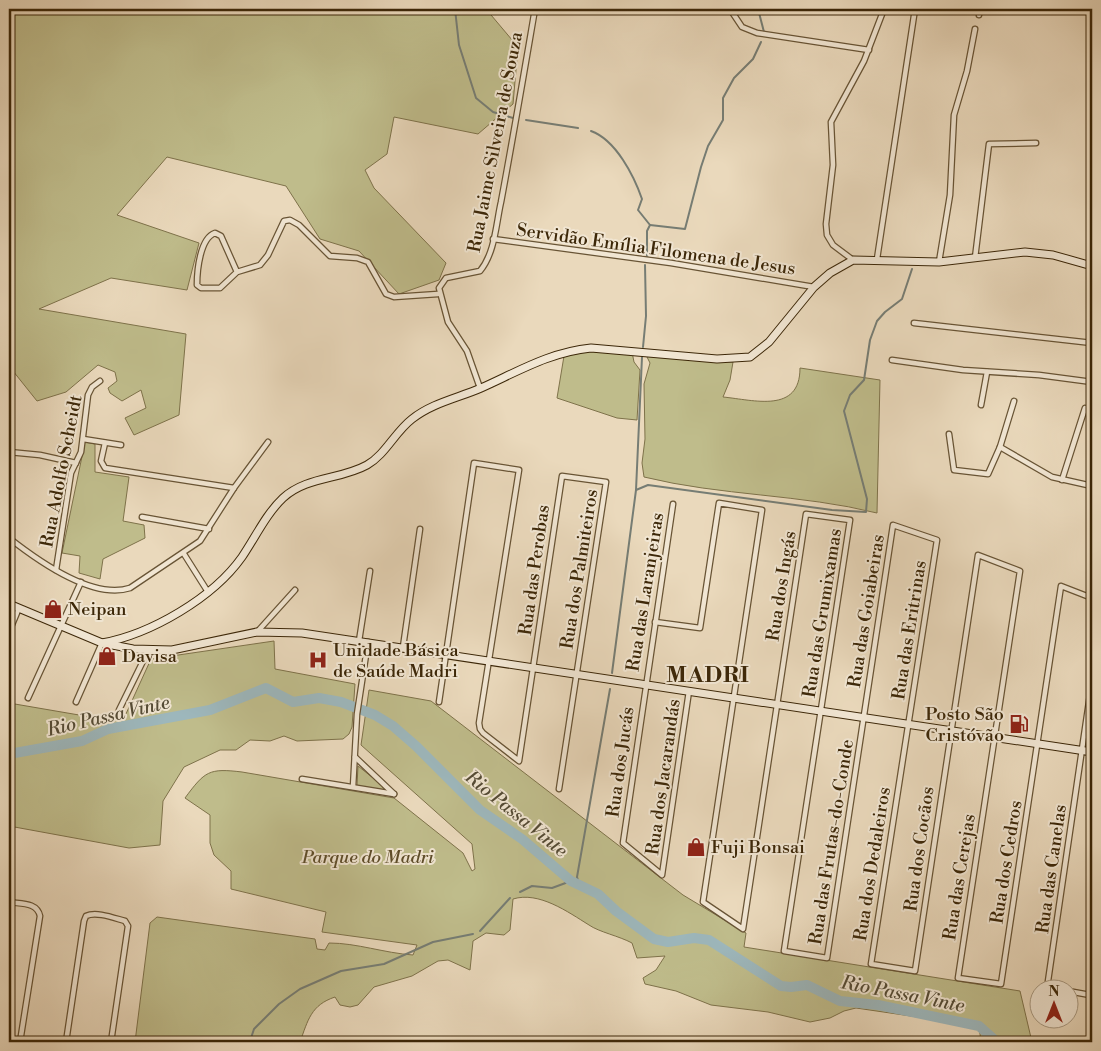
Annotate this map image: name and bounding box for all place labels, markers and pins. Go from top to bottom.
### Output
shop icon: Neipan [42,598,64,620]
place label: Neipan [68,598,127,621]
place label: Unidade Básica de Saúde Madri [333,639,460,683]
shop icon: Davisa [96,645,118,667]
place label: Davisa [122,645,178,668]
hospital icon: Unidade Básica de Saúde Madri [307,649,329,671]
place label: Posto São Cristóvão [925,703,1004,747]
fuel station icon: Posto São Cristóvão [1008,713,1030,735]
shop icon: Fuji Bonsai [685,836,707,858]
place label: Fuji Bonsai [711,836,805,859]

